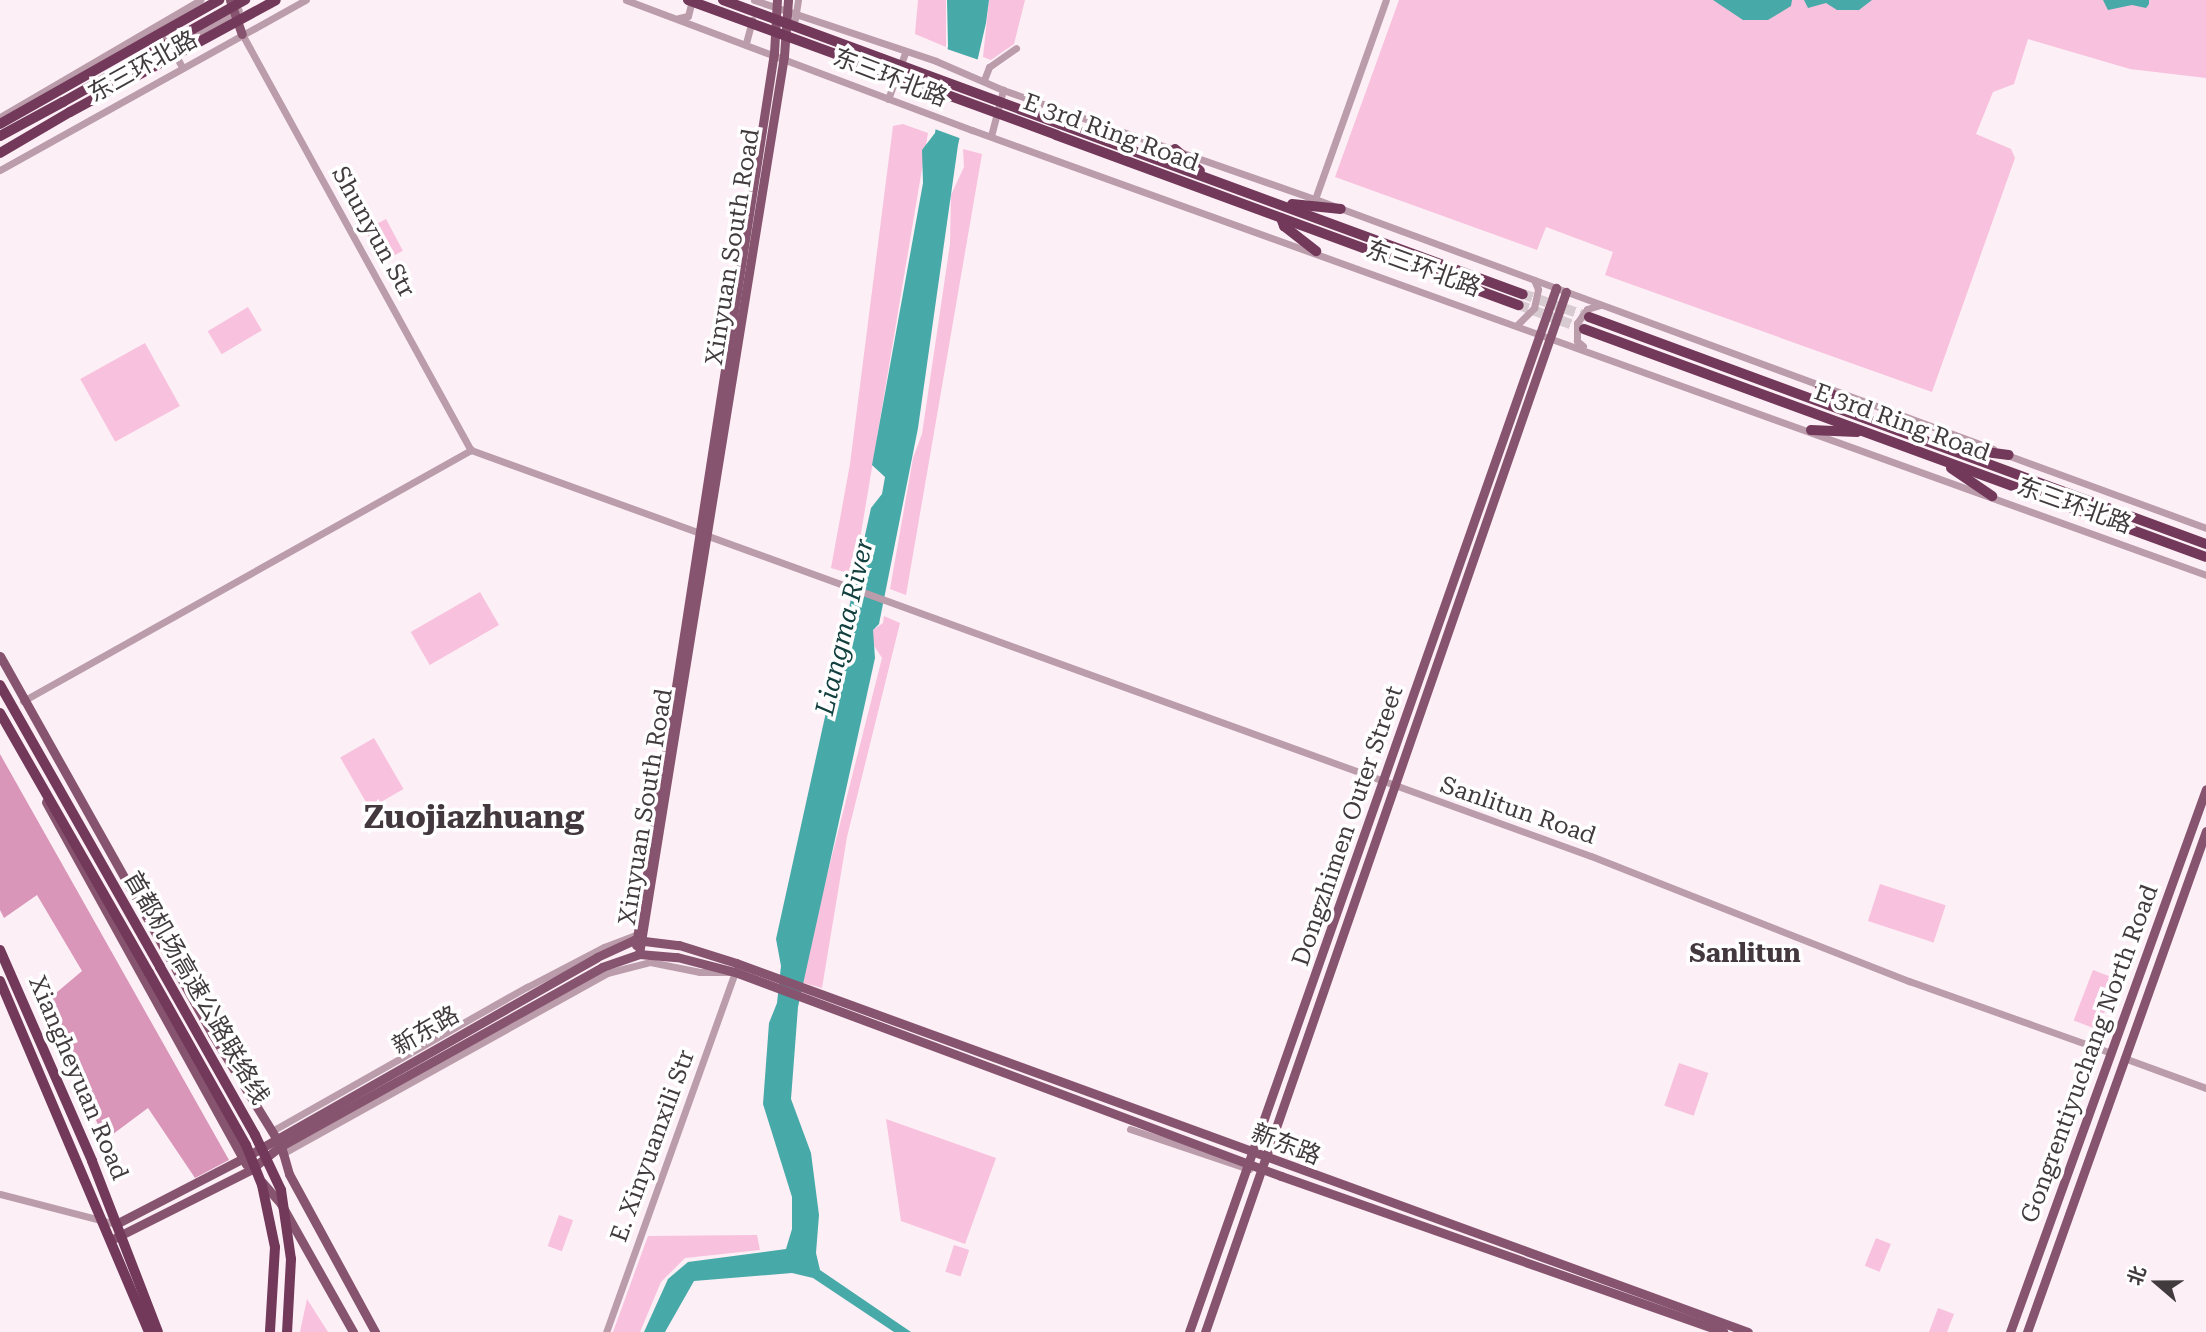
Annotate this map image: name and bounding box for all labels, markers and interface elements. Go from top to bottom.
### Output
street label: 东三环北路 [84,25,202,109]
street label: 东三环北路 [829,43,951,113]
street label: E 3rd Ring Road [1019,88,1203,178]
street label: Xinyuan South Road [700,127,766,367]
street label: Shunyun Str [325,162,421,302]
street label: 东三环北路 [1362,235,1484,303]
street label: E 3rd Ring Road [1810,378,1994,468]
street label: 东三环北路 [2013,472,2135,540]
water label: Liangma River [810,536,880,718]
street label: Dongzhimen Outer Street [1286,682,1410,970]
street label: Xinyuan South Road [613,687,679,927]
street label: Sanlitun Road [1436,771,1600,851]
district label: Zuojiazhuang [364,798,584,836]
street label: 首都机场高速公路联络线 [118,866,274,1110]
street label: Gongrentiyuchang North Road [2015,881,2165,1227]
district label: Sanlitun [1689,938,1801,970]
street label: Xiangheyuan Road [22,972,134,1184]
street label: 新东路 [388,1001,464,1061]
street label: E. Xinyuanxili Str [605,1046,701,1246]
street label: 新东路 [1247,1119,1325,1171]
north arrow [2122,1248,2192,1318]
text: 北 [2123,1263,2151,1289]

